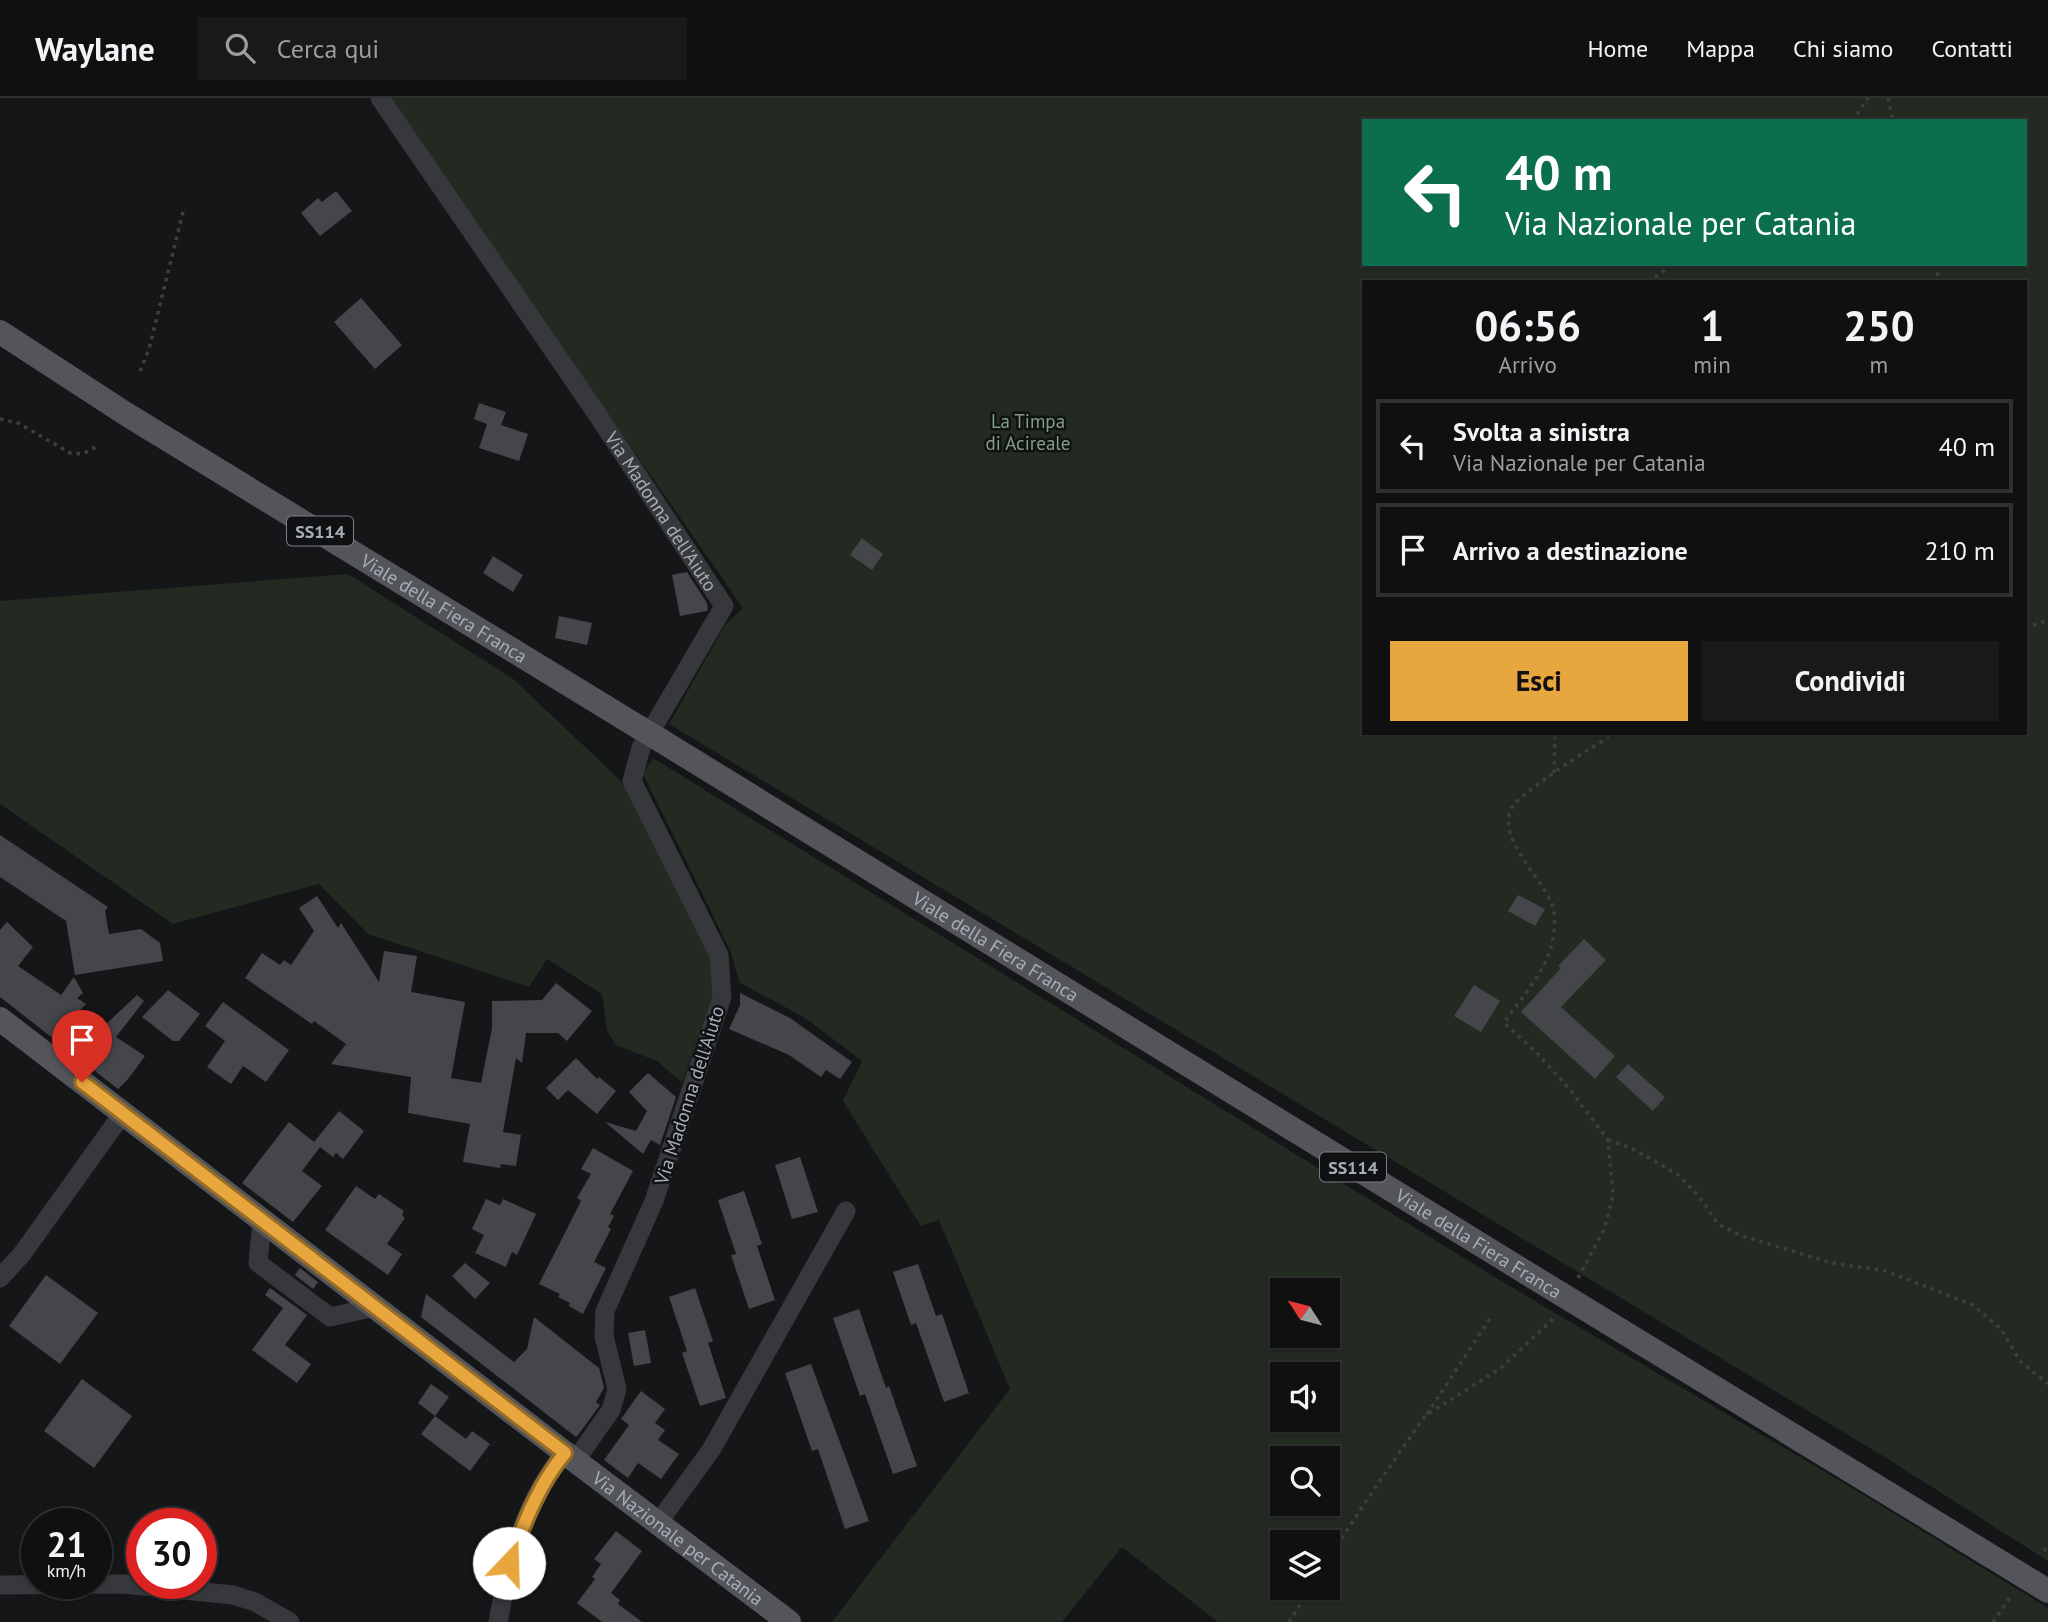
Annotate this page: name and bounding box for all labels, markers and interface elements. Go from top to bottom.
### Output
search box [197,17,687,80]
text: Waylane [35,27,155,70]
icon: search [221,29,259,67]
text: Cerca qui [277,32,379,65]
text: Home [1587,33,1648,64]
text: Mappa [1686,33,1755,64]
text: Chi siamo [1793,33,1893,64]
text: Contatti [1931,33,2013,64]
text: 40 m [1505,140,1612,204]
icon: left [1390,147,1481,238]
text: Via Nazionale per Catania [1505,202,1856,244]
text: 06:56 [1474,298,1581,353]
text: 1 [1700,298,1724,353]
text: 250 [1843,298,1915,353]
text: Arrivo [1498,350,1557,379]
text: min [1693,350,1731,379]
text: m [1870,350,1888,379]
park label: La Timpa di Acireale [985,409,1071,455]
text: Svolta a sinistra [1453,415,1630,448]
street label: Via Madonna dell'Aiuto [599,426,723,596]
icon: left [1394,427,1432,465]
text: 40 m [1939,430,1995,463]
text: Via Nazionale per Catania [1453,448,1706,477]
road number: SS114 [287,516,353,545]
icon: arrive [1394,531,1432,569]
text: Arrivo a destinazione [1453,534,1688,567]
text: 210 m [1924,534,1995,567]
street label: Viale della Fiera Franca [355,548,532,668]
button: Esci [1390,641,1688,721]
button: Condividi [1702,641,1999,721]
street label: Viale della Fiera Franca [907,886,1083,1007]
street label: Via Madonna dell'Aiuto [649,1003,729,1188]
pin [52,1010,112,1082]
icon: arrive [63,1021,101,1059]
road number: SS114 [1320,1152,1386,1182]
street label: Viale della Fiera Franca [1390,1183,1566,1304]
north arrow [1270,1278,1340,1348]
map controls [1270,1278,1340,1600]
button: sound [1270,1362,1340,1432]
button: search [1270,1446,1340,1516]
street label: Via Nazionale per Catania [587,1465,769,1611]
speed limit sign: 30 [126,1508,217,1599]
text: 21 [47,1521,86,1567]
position arrow [472,1526,546,1600]
button: layers [1270,1530,1340,1600]
text: km/h [47,1559,86,1582]

